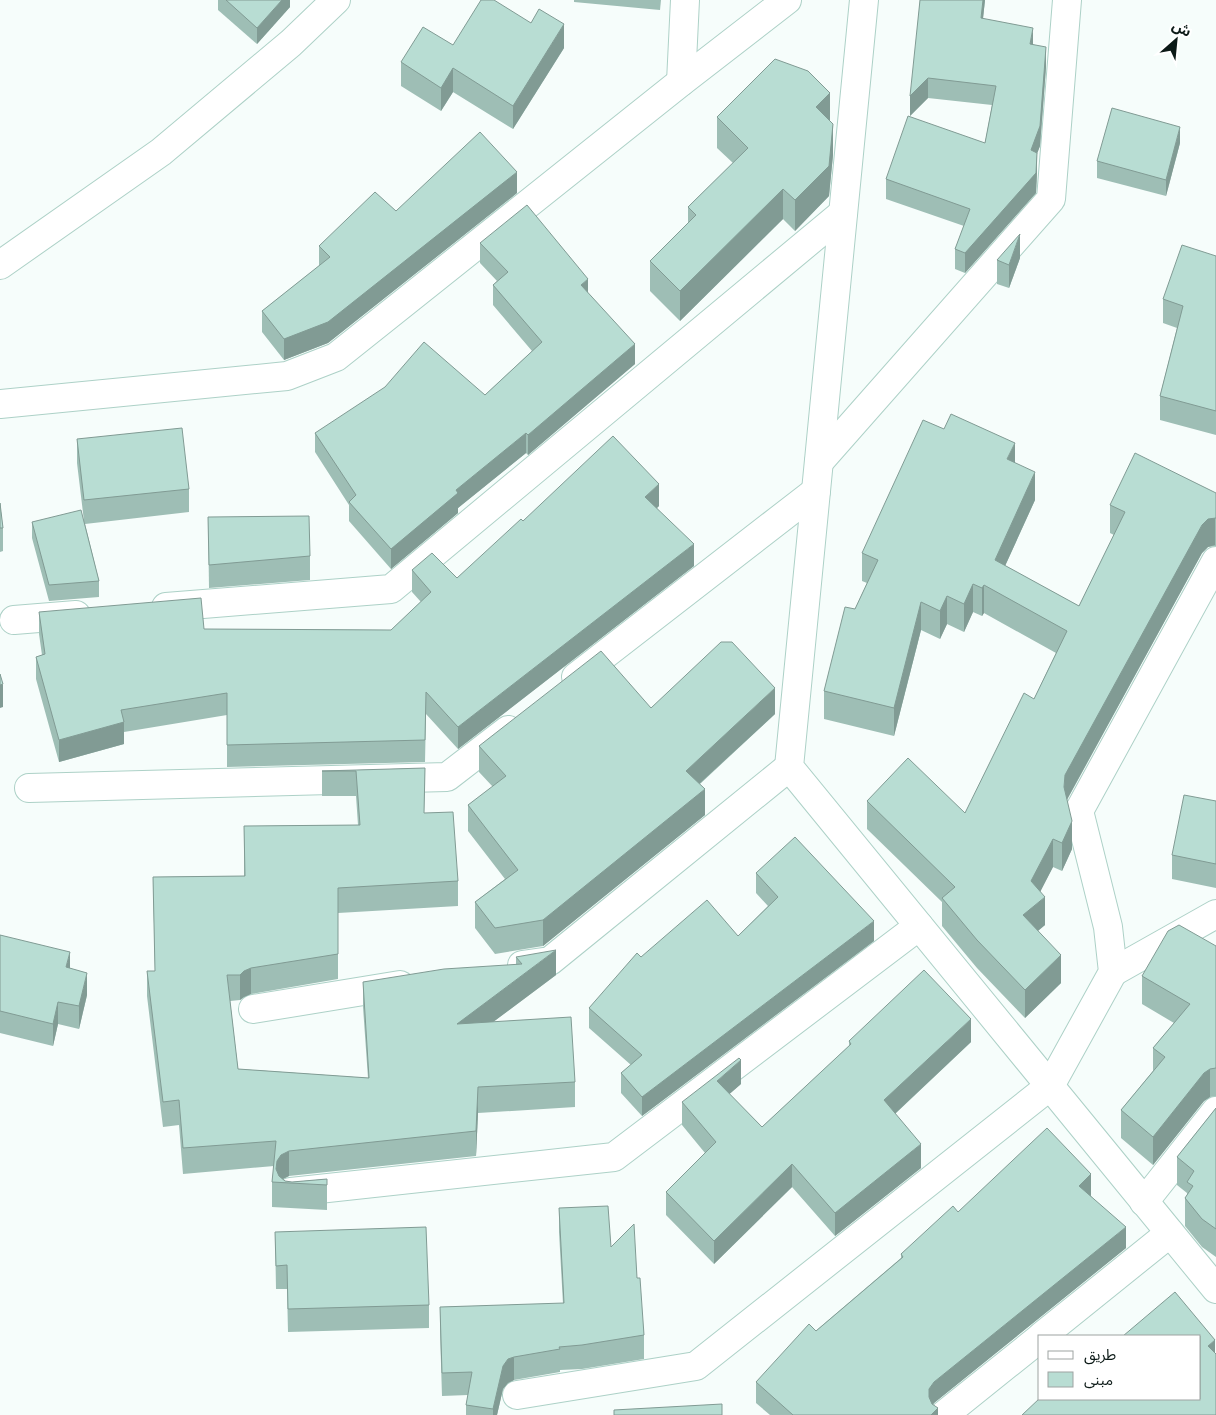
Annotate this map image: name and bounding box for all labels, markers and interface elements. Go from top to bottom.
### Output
north arrow [1151,15,1201,65]
text: ش [1169,17,1194,41]
legend [1038,1335,1201,1400]
text: طريق [1084,1346,1116,1365]
text: مبنى [1084,1371,1113,1389]

